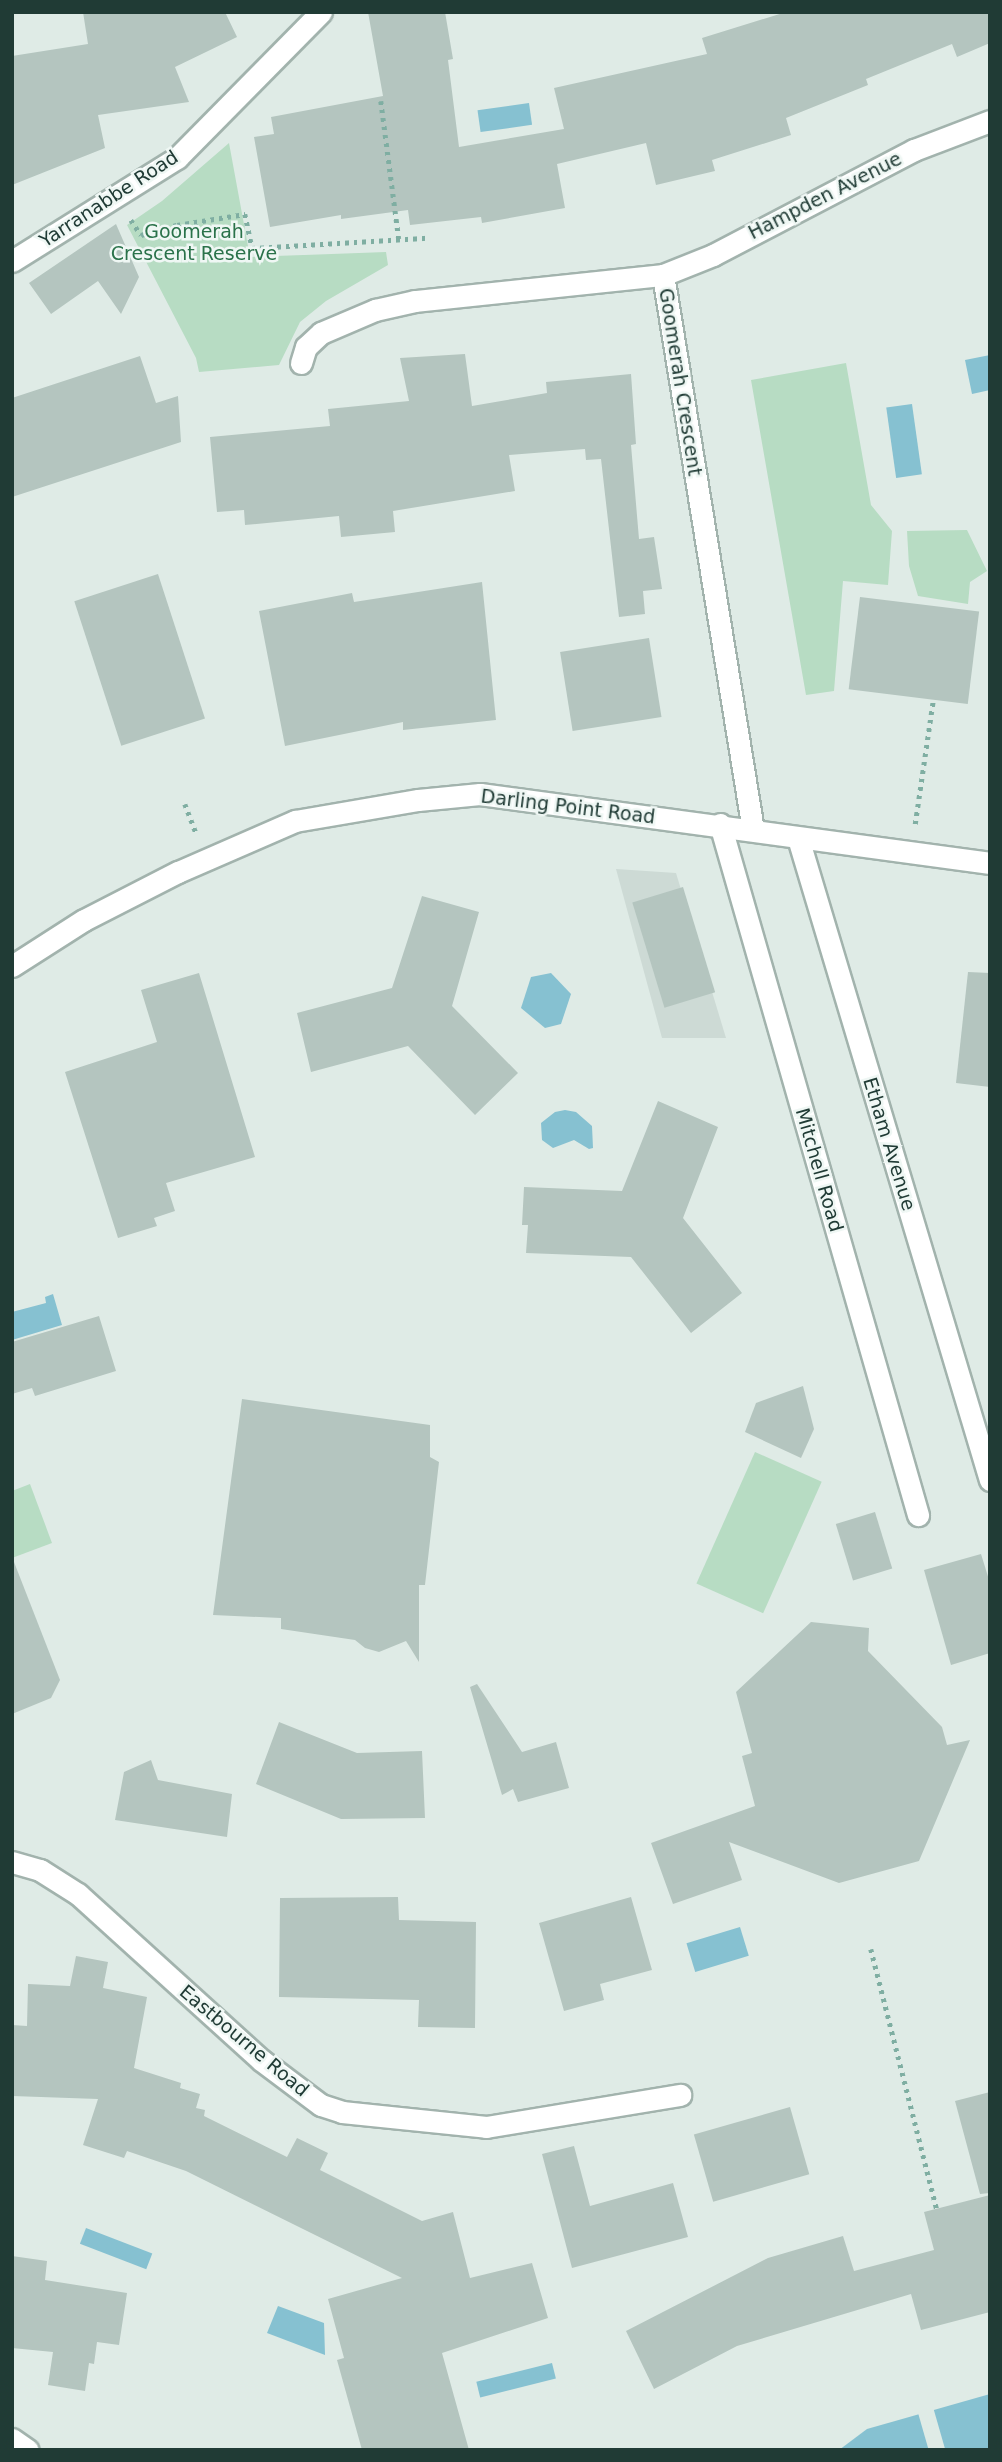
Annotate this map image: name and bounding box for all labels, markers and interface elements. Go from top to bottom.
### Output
street label: Yarranabbe Road [35,146,183,252]
street label: Hampden Avenue [745,147,905,245]
park label: Goomerah Crescent Reserve [111,221,277,265]
street label: Goomerah Crescent [654,287,706,477]
street label: Darling Point Road [479,785,657,829]
street label: Etham Avenue [858,1075,920,1213]
street label: Mitchell Road [790,1106,848,1234]
street label: Eastbourne Road [175,1980,313,2102]

